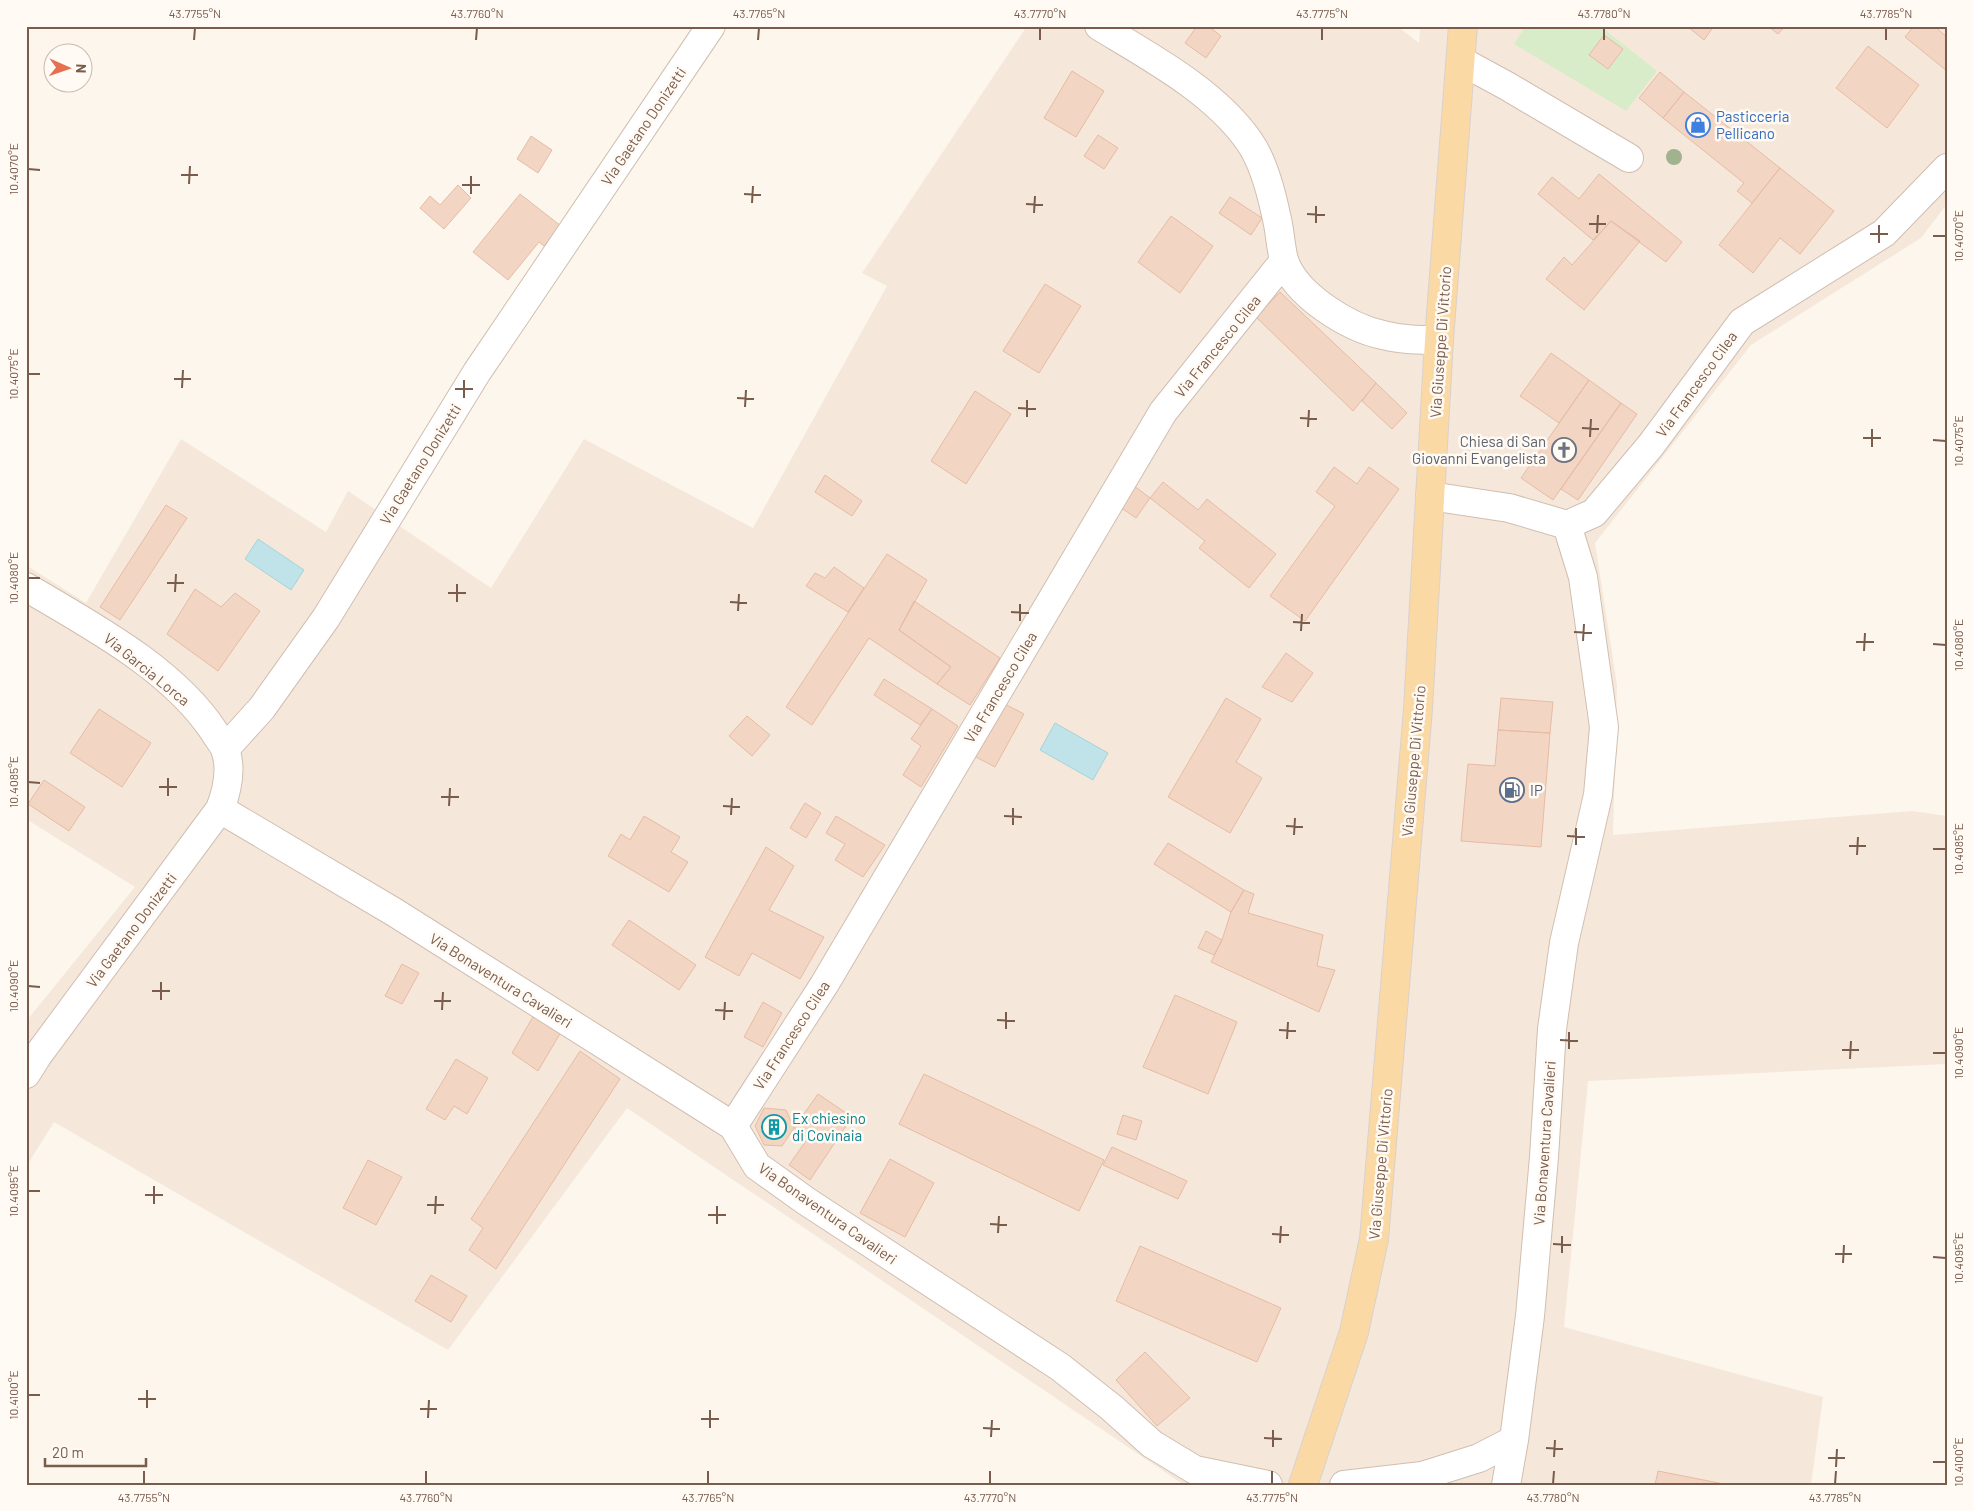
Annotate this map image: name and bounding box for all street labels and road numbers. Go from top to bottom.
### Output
street label: Via Gaetano Donizetti [597,63,689,189]
street label: Via Giuseppe Di Vittorio [1426,265,1454,419]
street label: Via Francesco Cilea [1170,291,1264,401]
street label: Via Francesco Cilea [1652,328,1740,440]
street label: Via Gaetano Donizetti [376,400,464,528]
street label: Via Francesco Cilea [960,628,1040,746]
street label: Via Garcia Lorca [100,629,194,709]
street label: Via Giuseppe Di Vittorio [1397,684,1429,838]
street label: Via Gaetano Donizetti [82,869,180,991]
street label: Via Bonaventura Cavalieri [426,929,576,1031]
street label: Via Francesco Cilea [749,977,833,1093]
street label: Via Bonaventura Cavalieri [1529,1060,1559,1226]
street label: Via Giuseppe Di Vittorio [1364,1087,1396,1241]
street label: Via Bonaventura Cavalieri [755,1158,901,1268]

